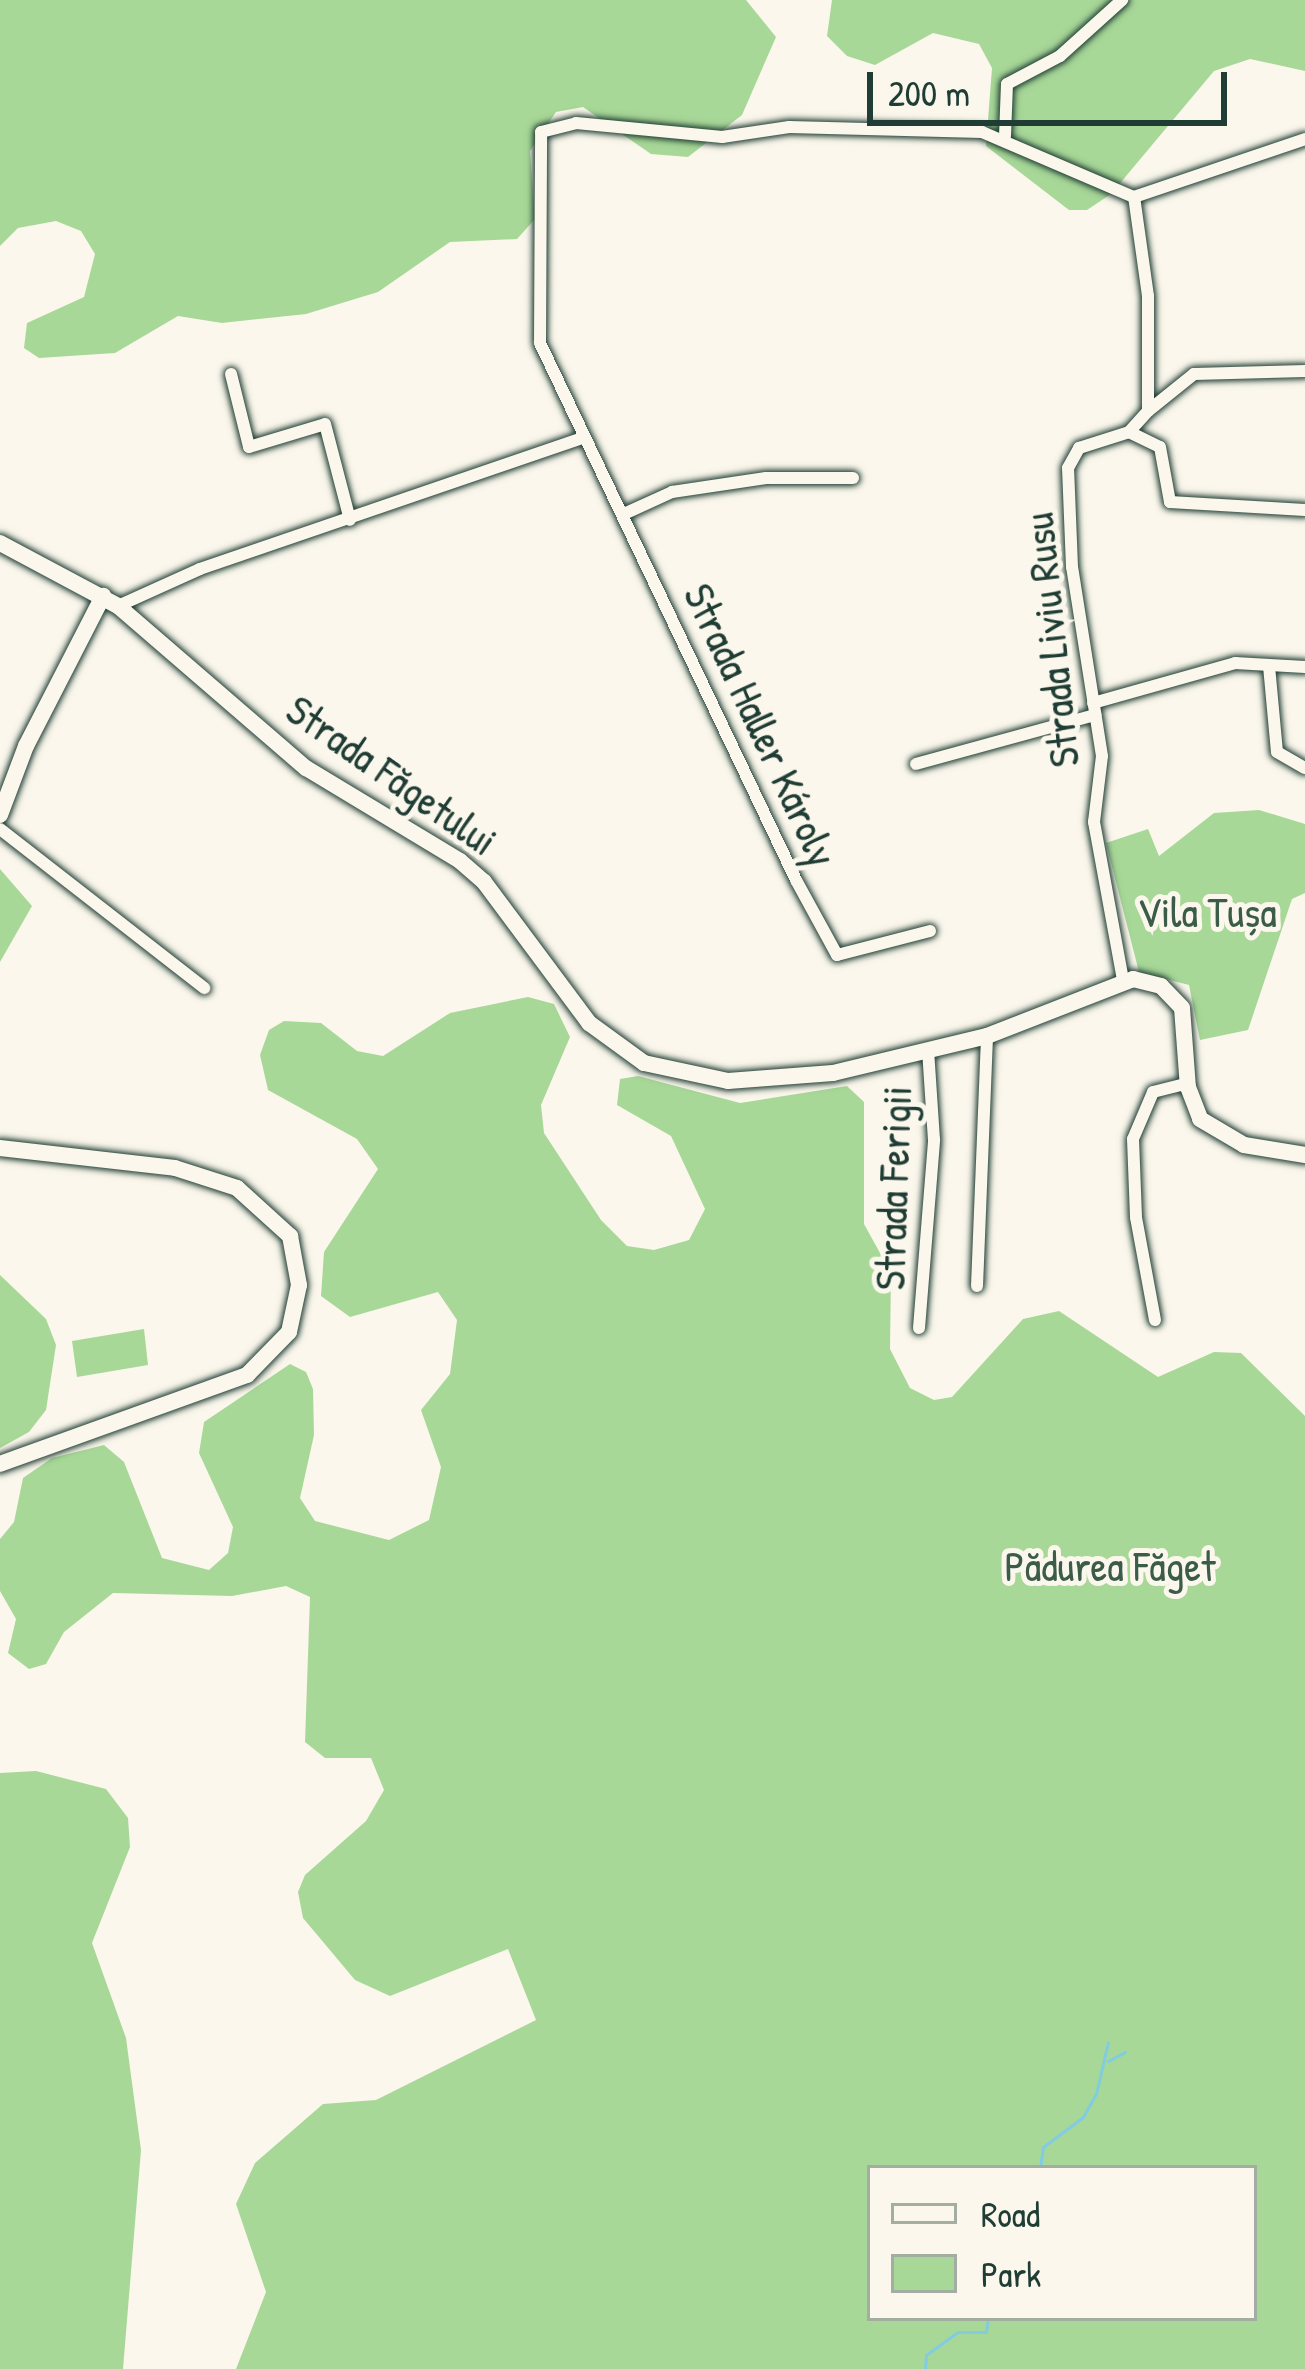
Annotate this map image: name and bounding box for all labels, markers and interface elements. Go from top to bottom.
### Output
scale bar [873,48,1233,122]
text: 200 m [888,68,970,117]
street label: Strada Liviu Rusu [1013,510,1089,770]
street label: Strada Haller Károly [673,576,849,874]
street label: Strada Făgetului [277,684,507,866]
park label: Vila Tușa [1137,887,1277,937]
street label: Strada Ferigii [864,1085,922,1291]
park label: Pădurea Făget [1005,1541,1215,1591]
legend [867,2165,1257,2321]
text: Road [981,2189,1040,2238]
text: Park [981,2249,1041,2298]

